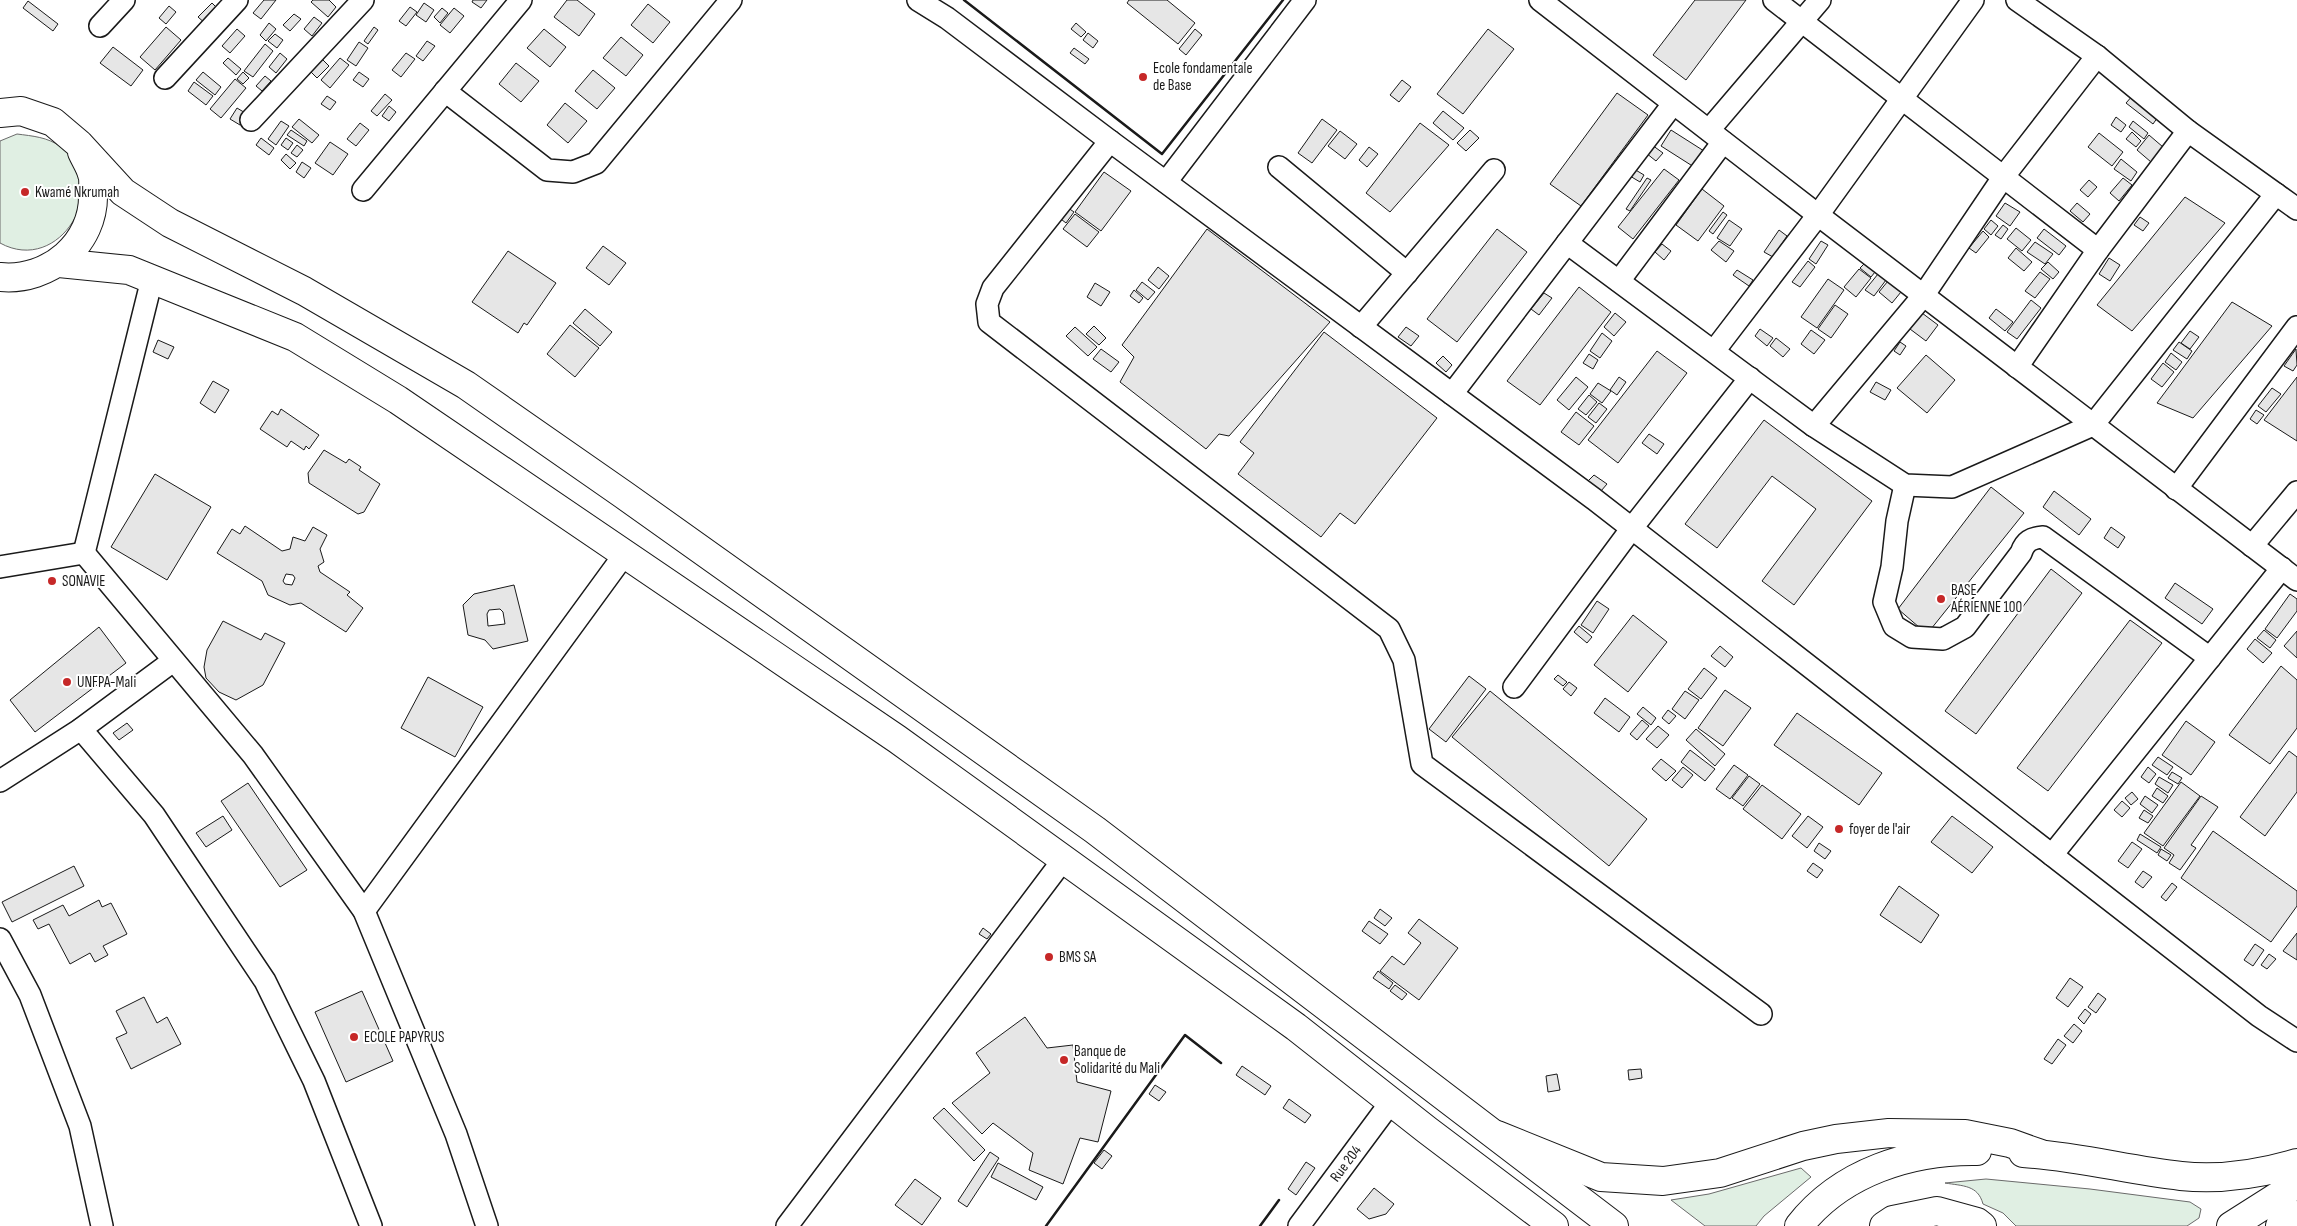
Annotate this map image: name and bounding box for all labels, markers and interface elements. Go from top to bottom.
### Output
place label: Ecole fondamentale de Base [1153,59,1252,95]
marker: Ecole fondamentale de Base [1137,71,1149,83]
place label: Kwamé Nkrumah [35,183,119,202]
marker: Kwamé Nkrumah [19,186,31,198]
place label: SONAVIE [62,572,105,591]
marker: SONAVIE [46,575,58,587]
place label: BASE AÉRIENNE 100 [1950,581,2022,617]
marker: BASE AÉRIENNE 100 [1935,593,1947,605]
place label: UNFPA-Mali [77,673,136,692]
marker: UNFPA-Mali [61,676,73,688]
place label: foyer de l'air [1849,820,1911,839]
marker: foyer de l'air [1833,823,1845,835]
place label: BMS SA [1059,948,1097,967]
marker: BMS SA [1043,951,1055,963]
place label: ECOLE PAPYRUS [364,1028,444,1047]
marker: ECOLE PAPYRUS [348,1031,360,1043]
place label: Banque de Solidarité du Mali [1074,1042,1160,1078]
marker: Banque de Solidarité du Mali [1058,1054,1070,1066]
street label: Rue 204 [1326,1142,1366,1186]

